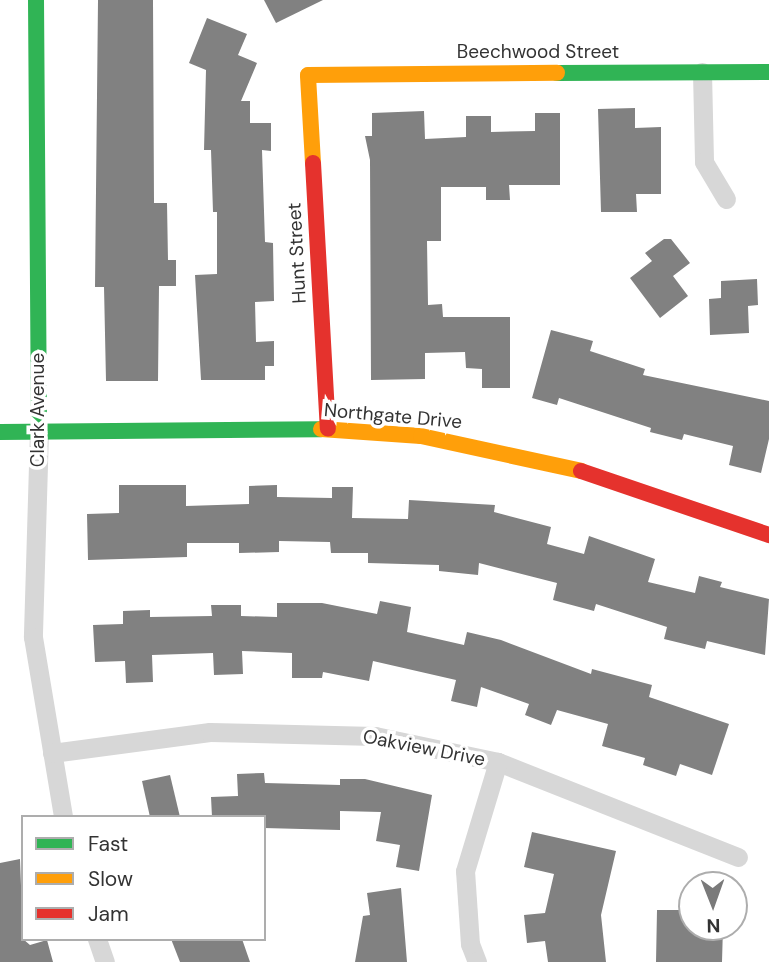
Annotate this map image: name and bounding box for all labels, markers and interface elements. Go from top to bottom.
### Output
street label: Beechwood Street [457,41,619,63]
street label: Hunt Street [283,202,311,304]
street label: Clark Avenue [27,353,49,467]
street label: Northgate Drive [323,399,463,433]
street label: Oakview Drive [361,725,487,771]
legend [21,815,266,941]
text: Fast [88,830,128,858]
text: Slow [88,865,133,893]
north arrow [678,871,748,941]
text: Jam [88,900,129,928]
text: N [706,913,720,938]

